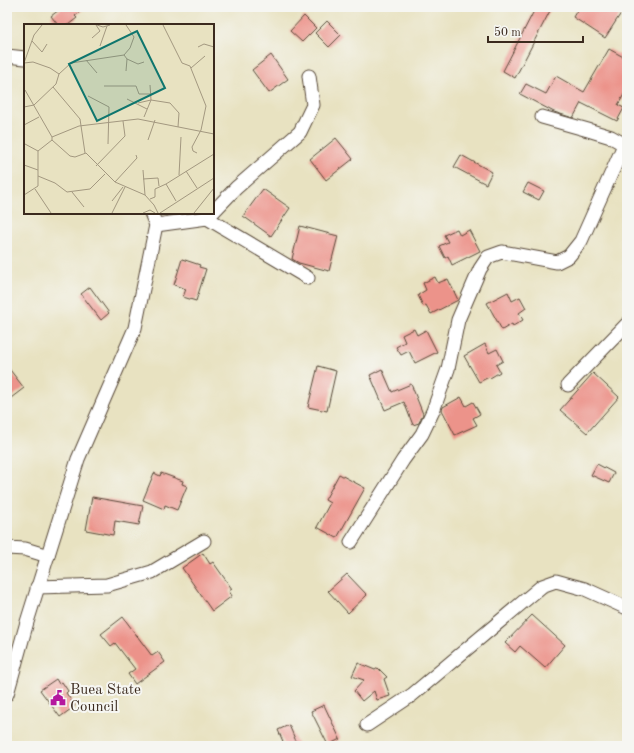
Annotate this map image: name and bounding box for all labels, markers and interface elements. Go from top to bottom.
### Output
scale bar [488,18,583,44]
inset map [24,24,214,214]
text: 50 m [494,26,521,39]
place label: Buea State Council [70,683,141,715]
public building icon: Buea State Council [49,689,67,707]

